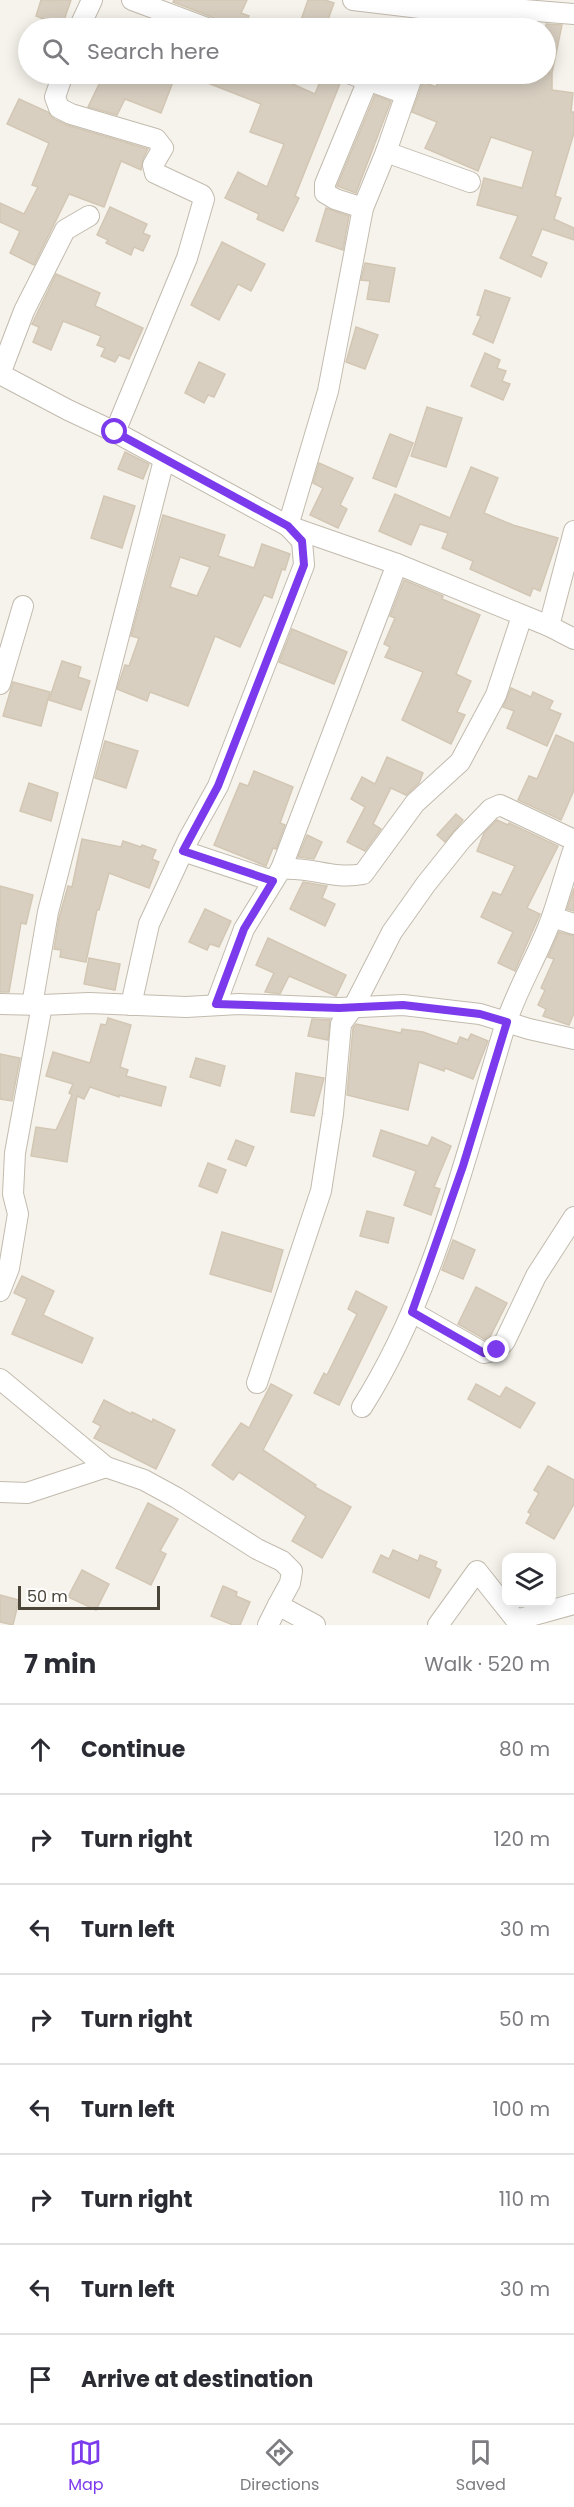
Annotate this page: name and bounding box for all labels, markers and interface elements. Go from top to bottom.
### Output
search box [18,18,556,84]
icon: search [39,35,72,68]
text: Search here [87,36,220,67]
route start [101,418,127,444]
route end [483,1336,509,1362]
map controls [502,1553,556,1607]
button: layers [502,1553,556,1607]
scale bar [18,1583,160,1610]
text: 50 m [27,1585,68,1608]
text: 7 min [24,1646,96,1682]
text: Walk · 520 m [424,1650,550,1678]
icon: ahead [24,1733,57,1766]
text: Continue [81,1734,185,1765]
text: 80 m [499,1735,550,1763]
icon: right [24,1823,57,1856]
text: Turn right [81,1824,192,1855]
text: 120 m [494,1825,550,1853]
icon: left [24,1913,57,1946]
text: Turn left [81,1914,175,1945]
text: 30 m [500,1915,550,1943]
icon: right [24,2003,57,2036]
text: Turn right [81,2004,192,2035]
text: 50 m [499,2005,550,2033]
icon: left [24,2093,57,2126]
text: Turn left [81,2094,175,2125]
text: 100 m [493,2095,550,2123]
icon: right [24,2183,57,2216]
text: Turn right [81,2184,192,2215]
text: 110 m [499,2185,550,2213]
icon: left [24,2273,57,2306]
text: Turn left [81,2274,175,2305]
text: 30 m [500,2275,550,2303]
icon: arrive [24,2363,57,2396]
text: Arrive at destination [81,2364,313,2395]
tab: Map [68,2436,104,2497]
tab: Directions [240,2436,319,2497]
tab: Saved [456,2436,506,2497]

